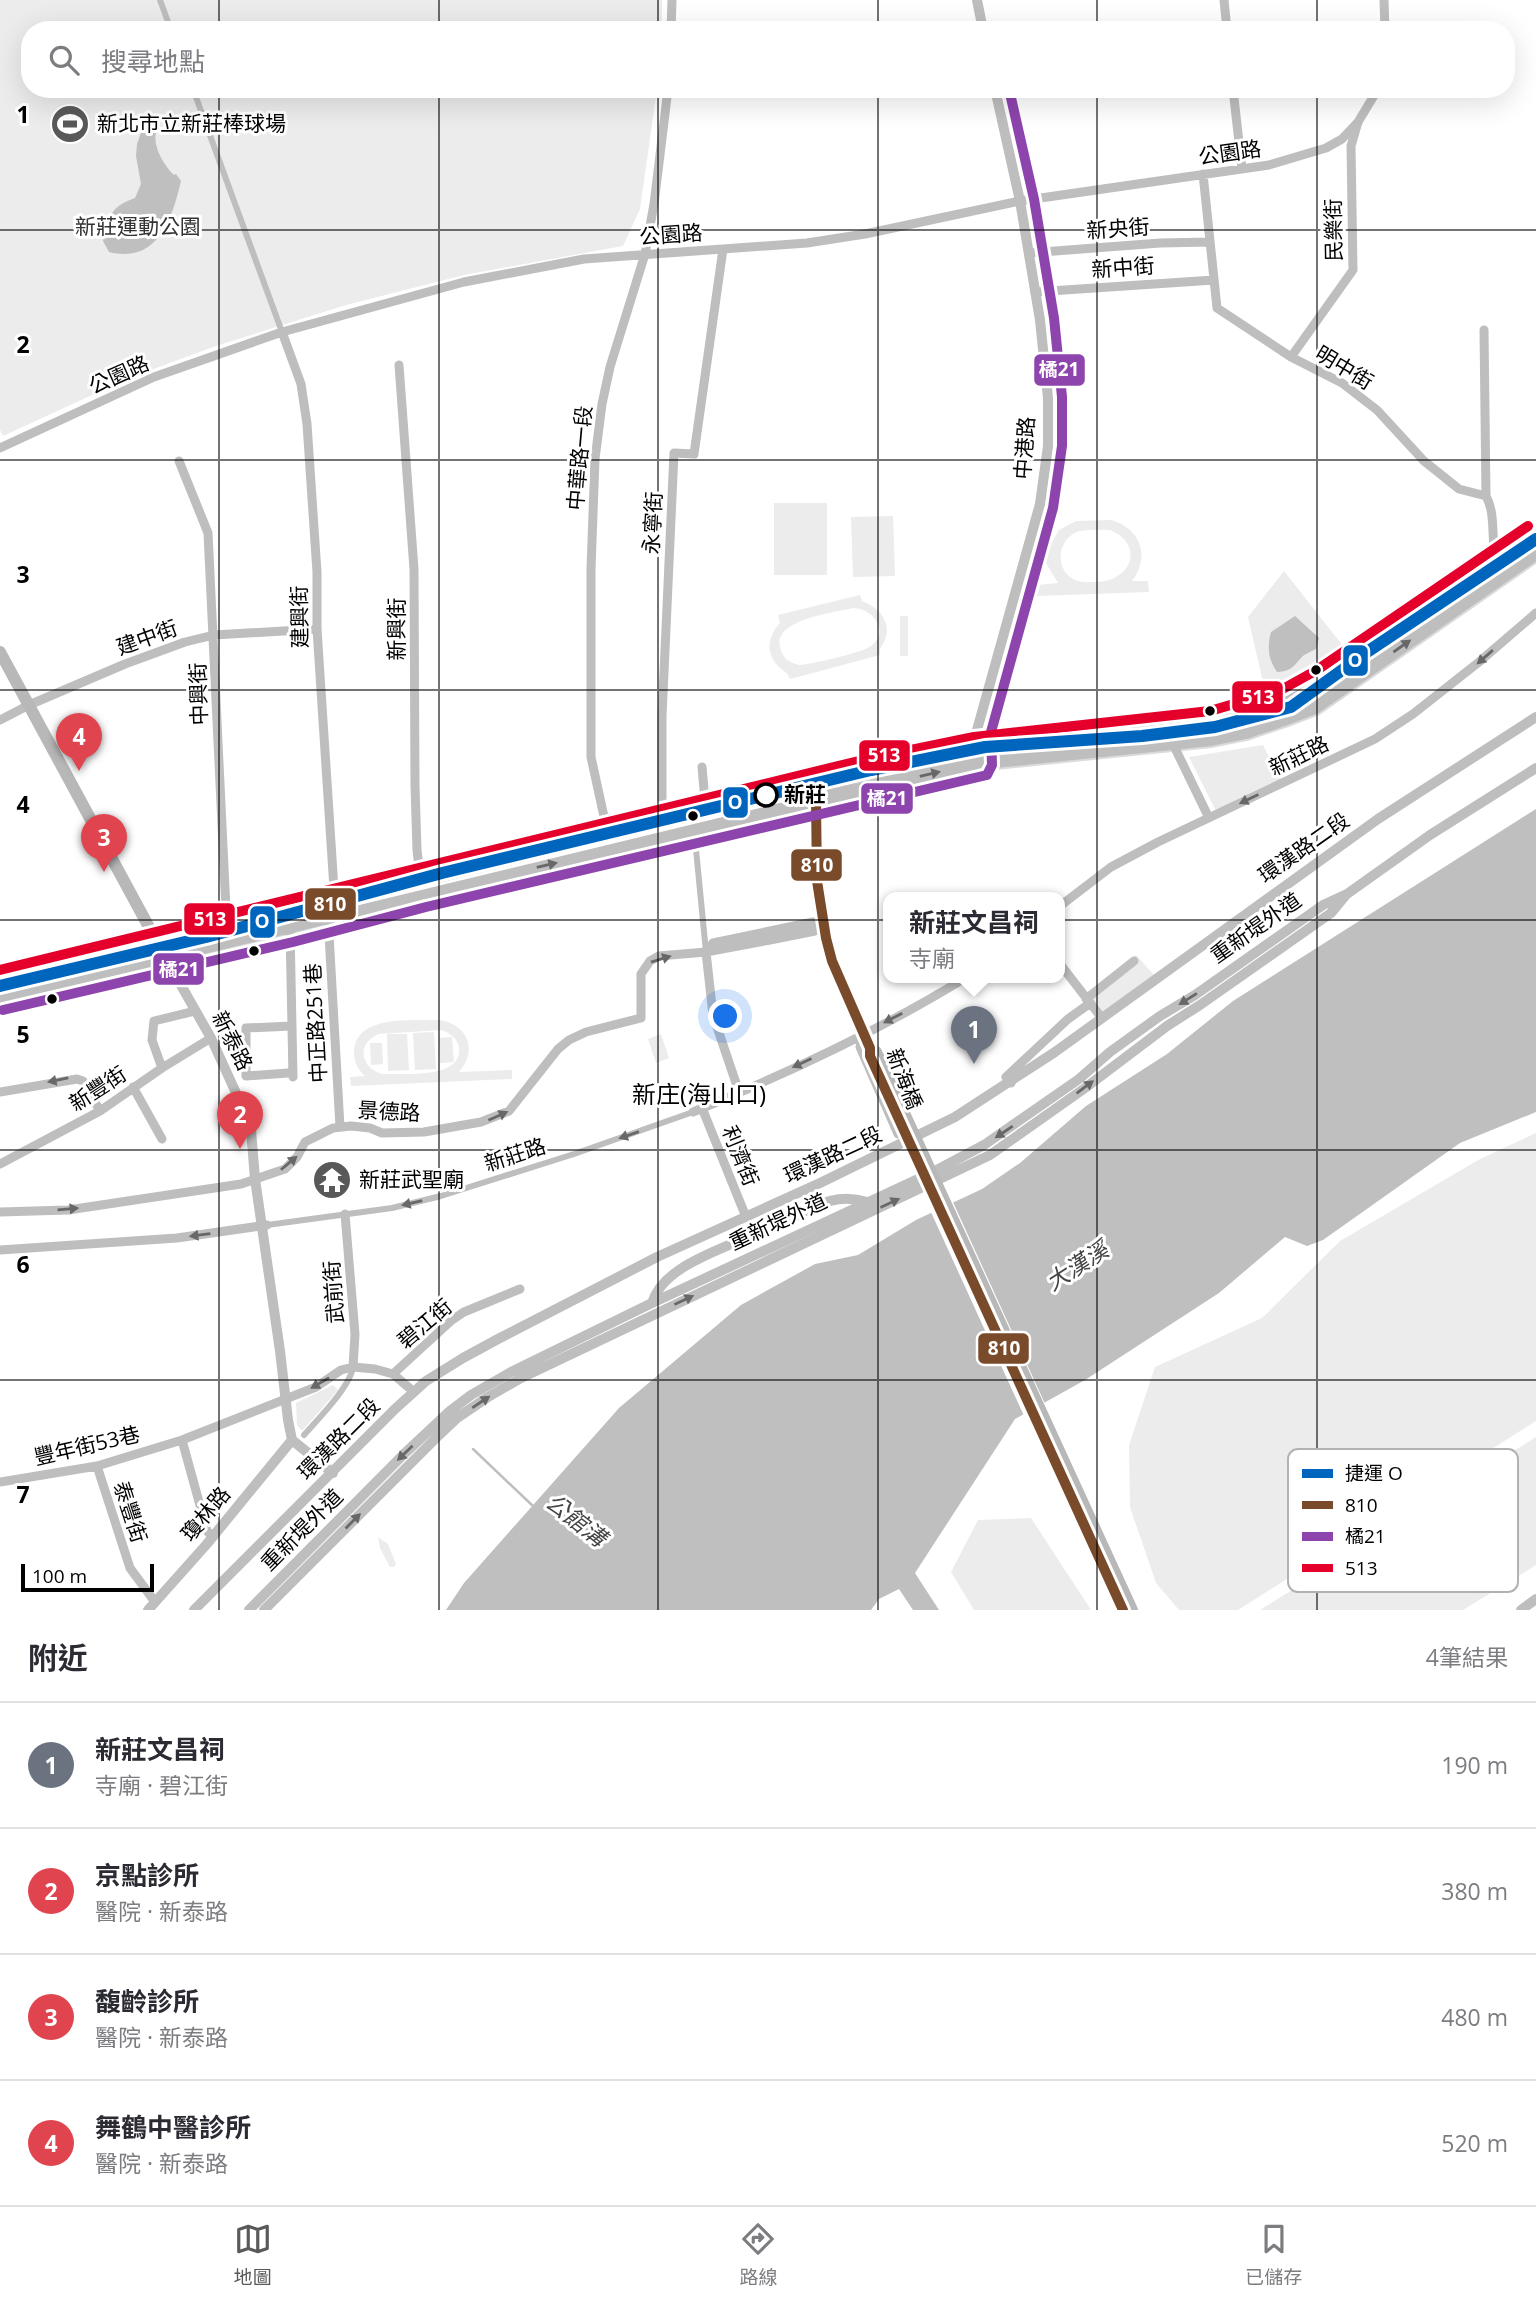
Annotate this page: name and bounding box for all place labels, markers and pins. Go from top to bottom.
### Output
sports icon: 新北市立新莊棒球場 [49,103,91,145]
place label: 新北市立新莊棒球場 [97,109,286,137]
unlabelled marker [1309,663,1323,677]
unlabelled marker [1203,704,1217,718]
pin: 4 [56,713,102,771]
place label: 新莊 [784,780,826,808]
marker: 新莊 [754,783,778,807]
unlabelled marker [686,809,700,823]
pin: 3 [81,814,127,872]
unlabelled marker [247,944,261,958]
unlabelled marker [45,992,59,1006]
pin: 1 [951,1006,997,1064]
pin: 2 [217,1091,263,1149]
temple icon: 新莊武聖廟 [311,1159,353,1201]
place label: 新莊武聖廟 [359,1165,464,1193]

